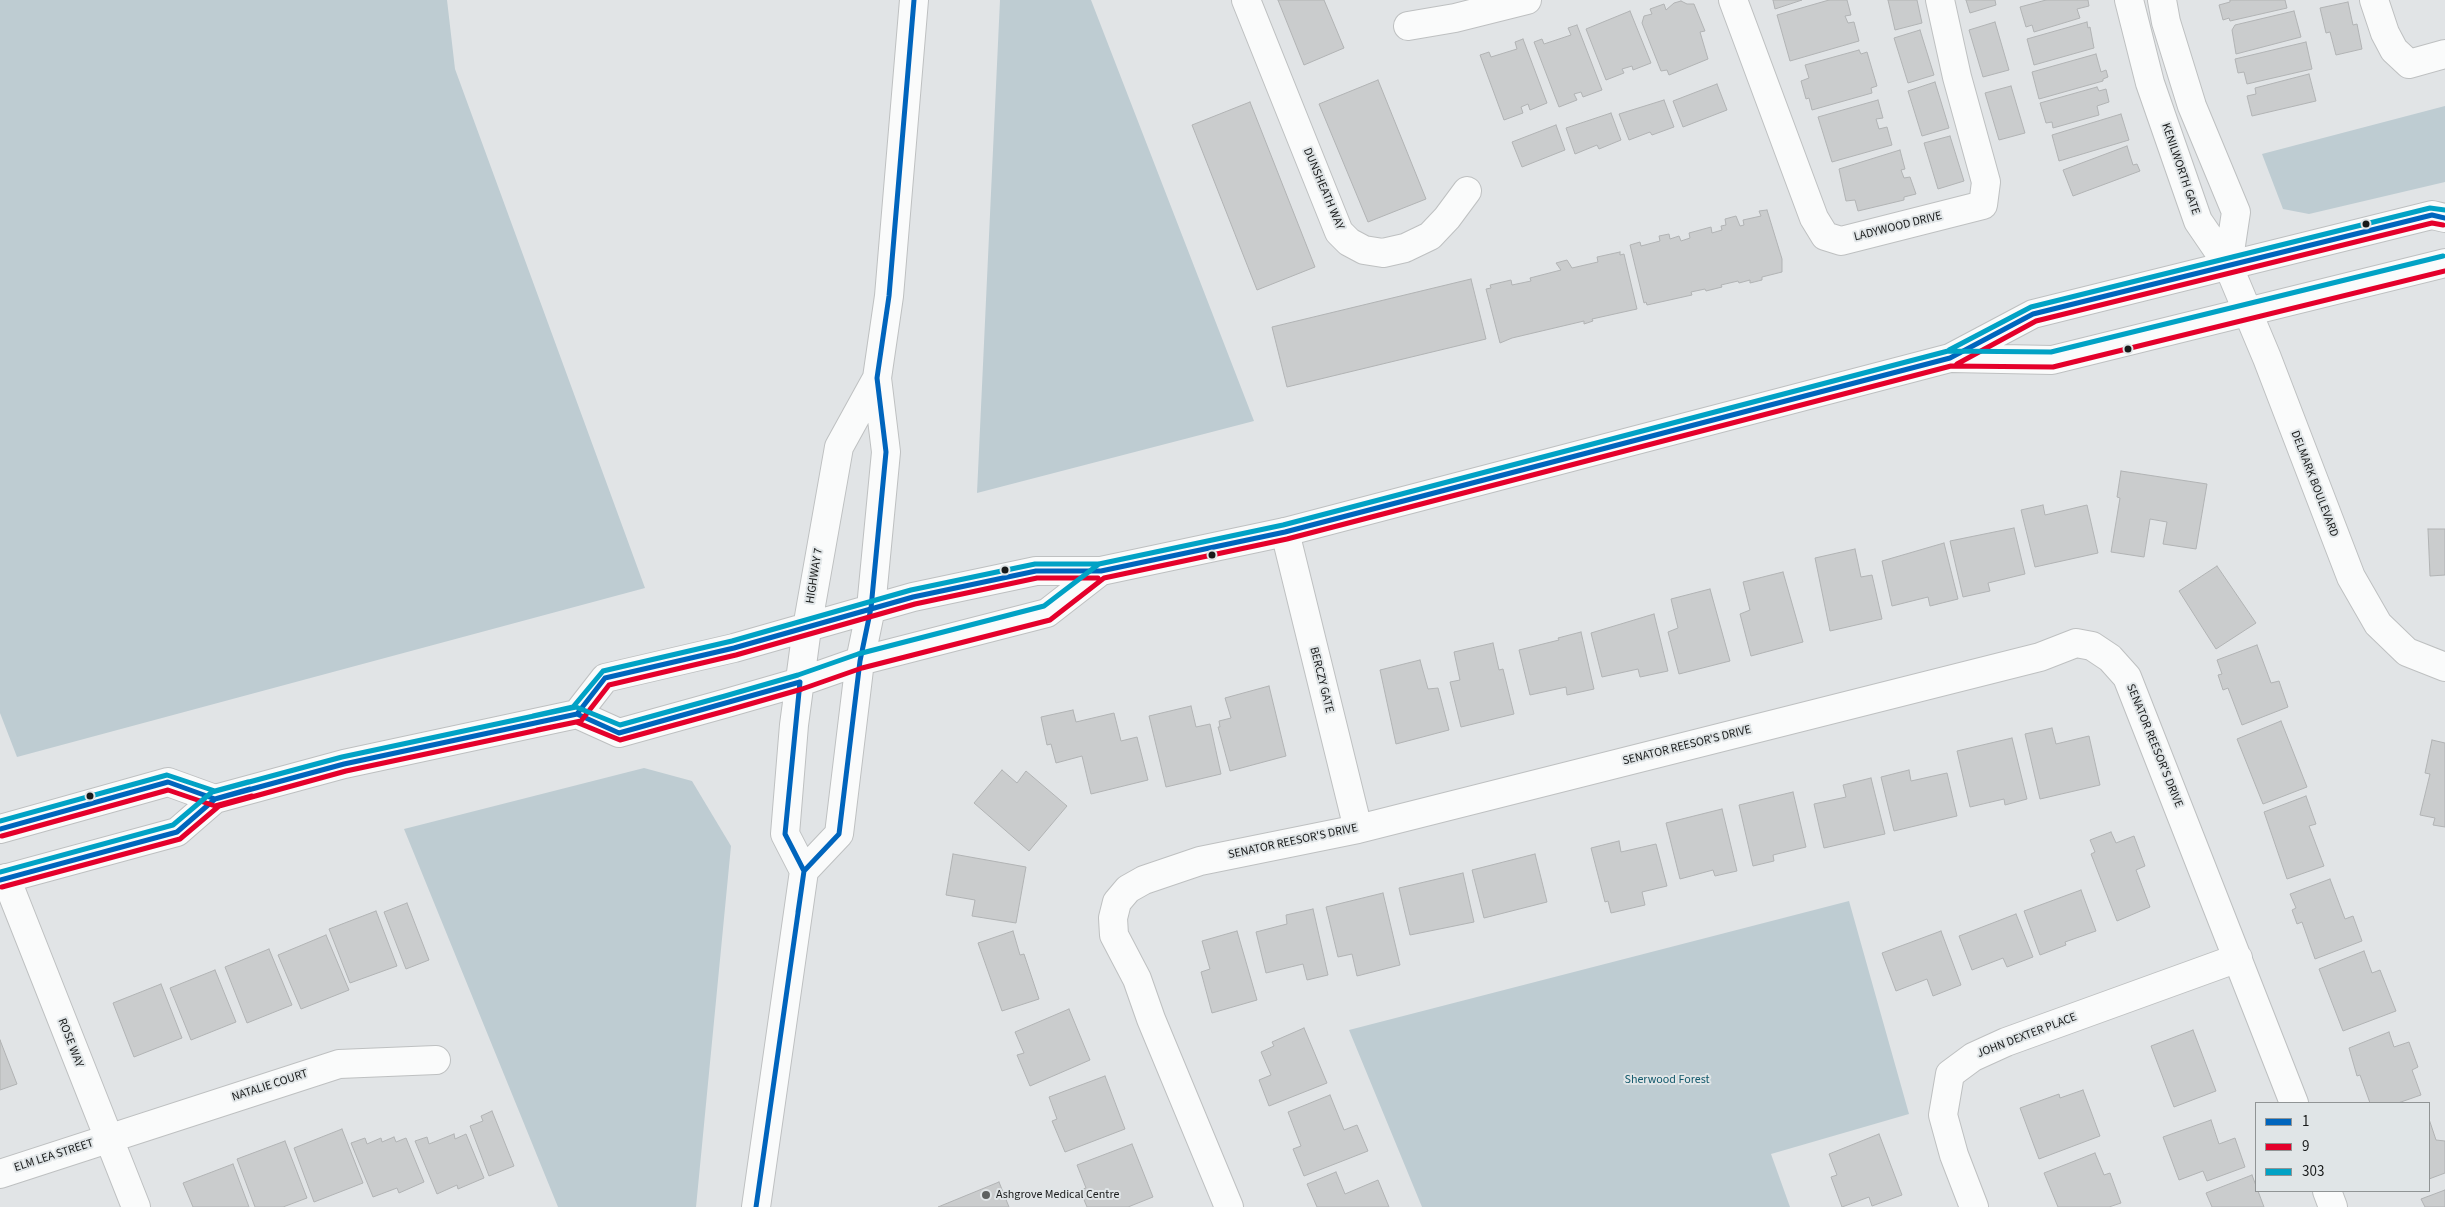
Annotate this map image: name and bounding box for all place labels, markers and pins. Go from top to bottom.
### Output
unlabelled marker [2361,219,2371,229]
unlabelled marker [2123,344,2133,354]
unlabelled marker [1207,550,1217,560]
unlabelled marker [1000,565,1010,575]
unlabelled marker [85,791,95,801]
place label: Ashgrove Medical Centre [996,1188,1119,1202]
marker: Ashgrove Medical Centre [980,1189,992,1201]

